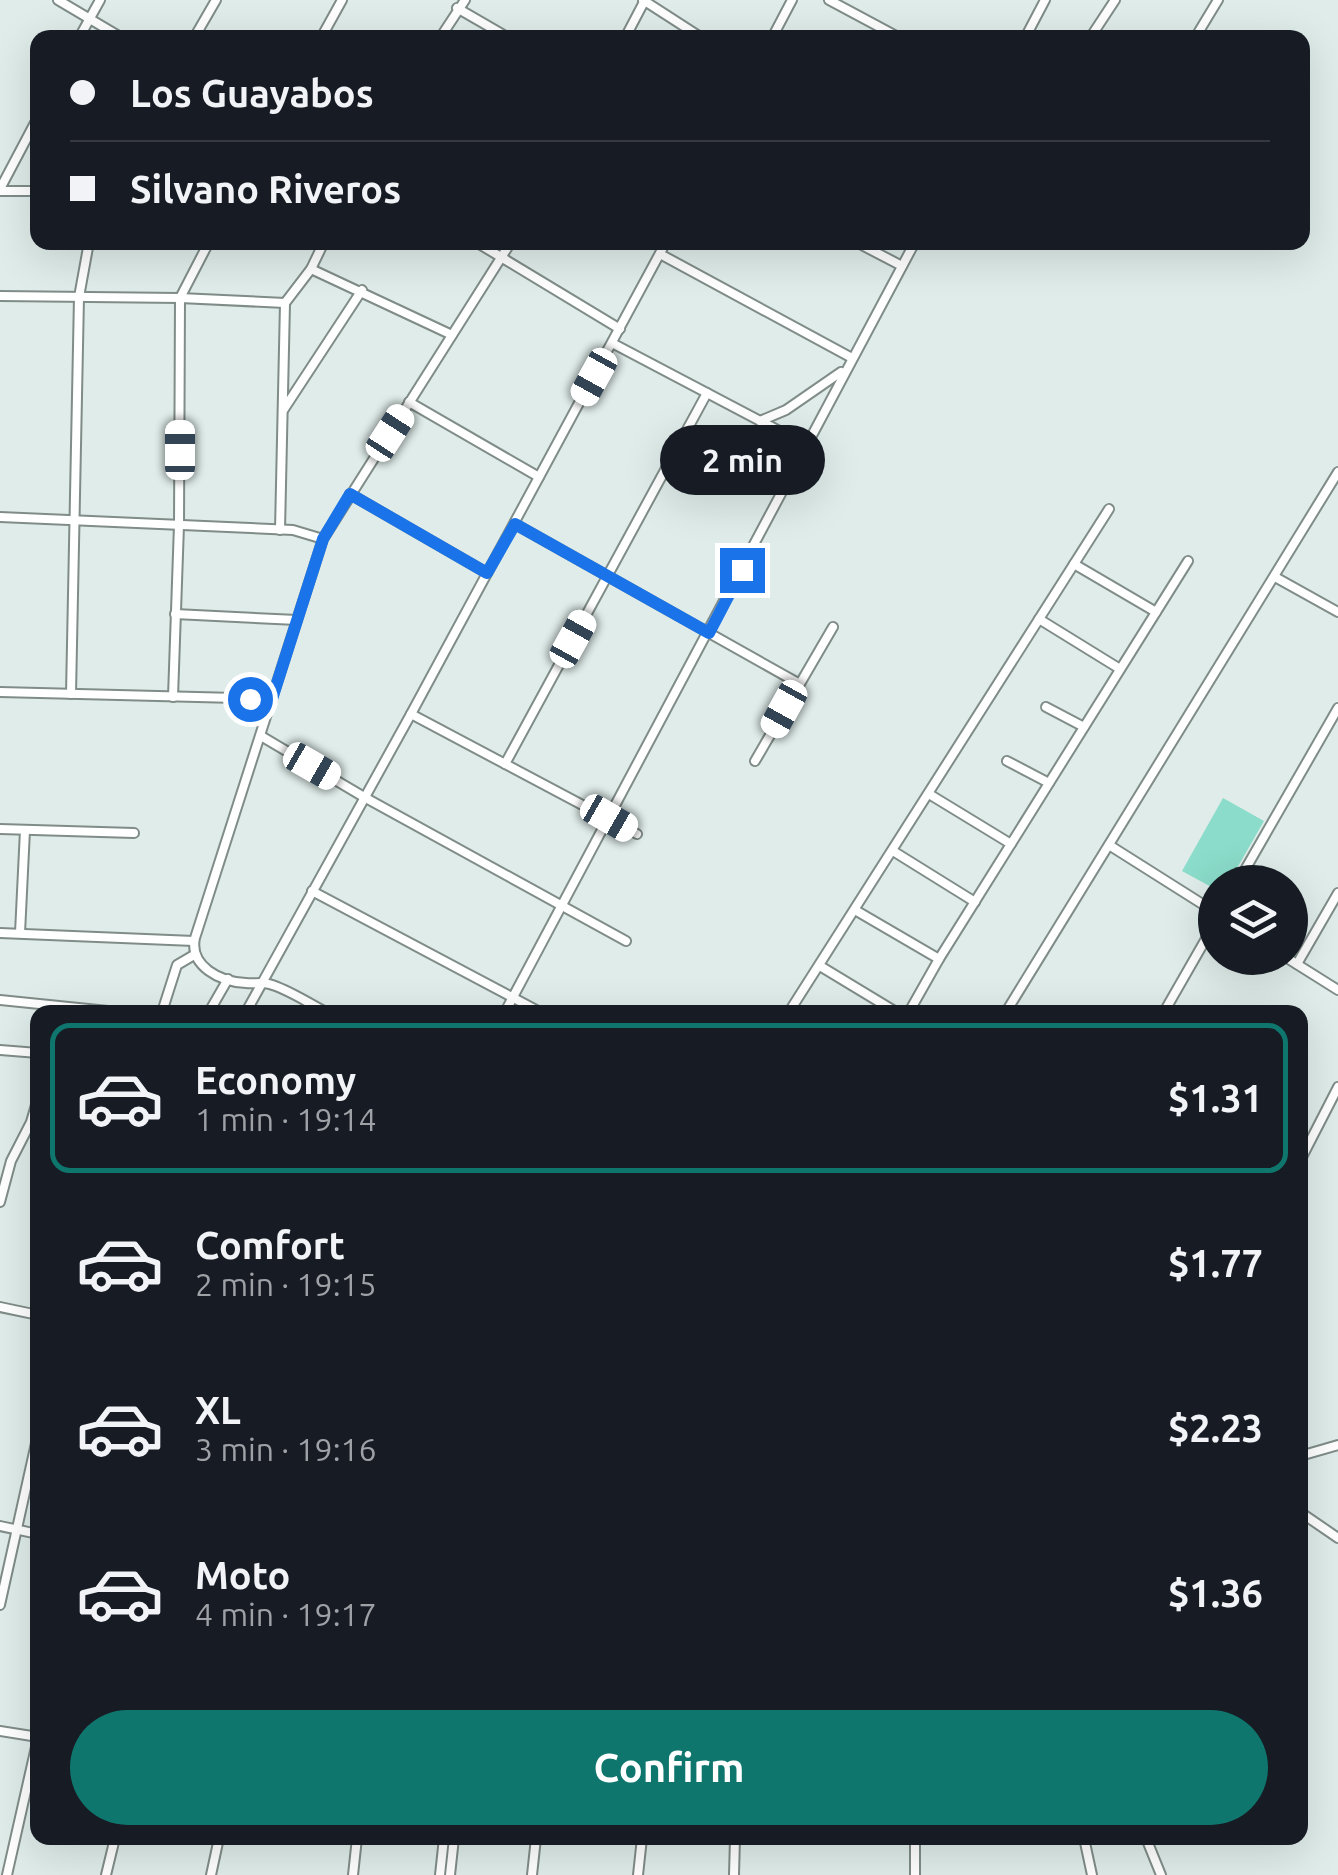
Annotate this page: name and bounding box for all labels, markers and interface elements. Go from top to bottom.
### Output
text: Los Guayabos [130,72,374,114]
text: Silvano Riveros [130,168,401,210]
car [566,343,622,411]
car [361,400,419,466]
car [165,420,195,480]
callout: 2 min [660,425,824,495]
text: 2 min [702,442,783,478]
route end [720,548,765,593]
car [545,605,601,673]
car [756,675,812,743]
route start [228,677,273,722]
car [279,738,345,794]
car [576,790,642,846]
map controls [1198,865,1308,975]
button: layers [1198,865,1308,975]
icon: car [75,1053,165,1143]
text: Economy [195,1059,356,1101]
text: $1.31 [1168,1077,1263,1119]
text: 1 min · 19:14 [195,1101,377,1137]
icon: car [75,1218,165,1308]
text: Comfort [195,1224,345,1266]
text: $1.77 [1168,1242,1263,1284]
text: 2 min · 19:15 [195,1266,377,1302]
icon: car [75,1383,165,1473]
text: XL [195,1389,241,1431]
text: $2.23 [1168,1407,1263,1449]
text: 3 min · 19:16 [195,1431,377,1467]
icon: car [75,1548,165,1638]
text: Moto [195,1554,290,1596]
text: $1.36 [1168,1572,1263,1614]
text: 4 min · 19:17 [195,1596,377,1632]
button: Confirm [70,1710,1268,1825]

